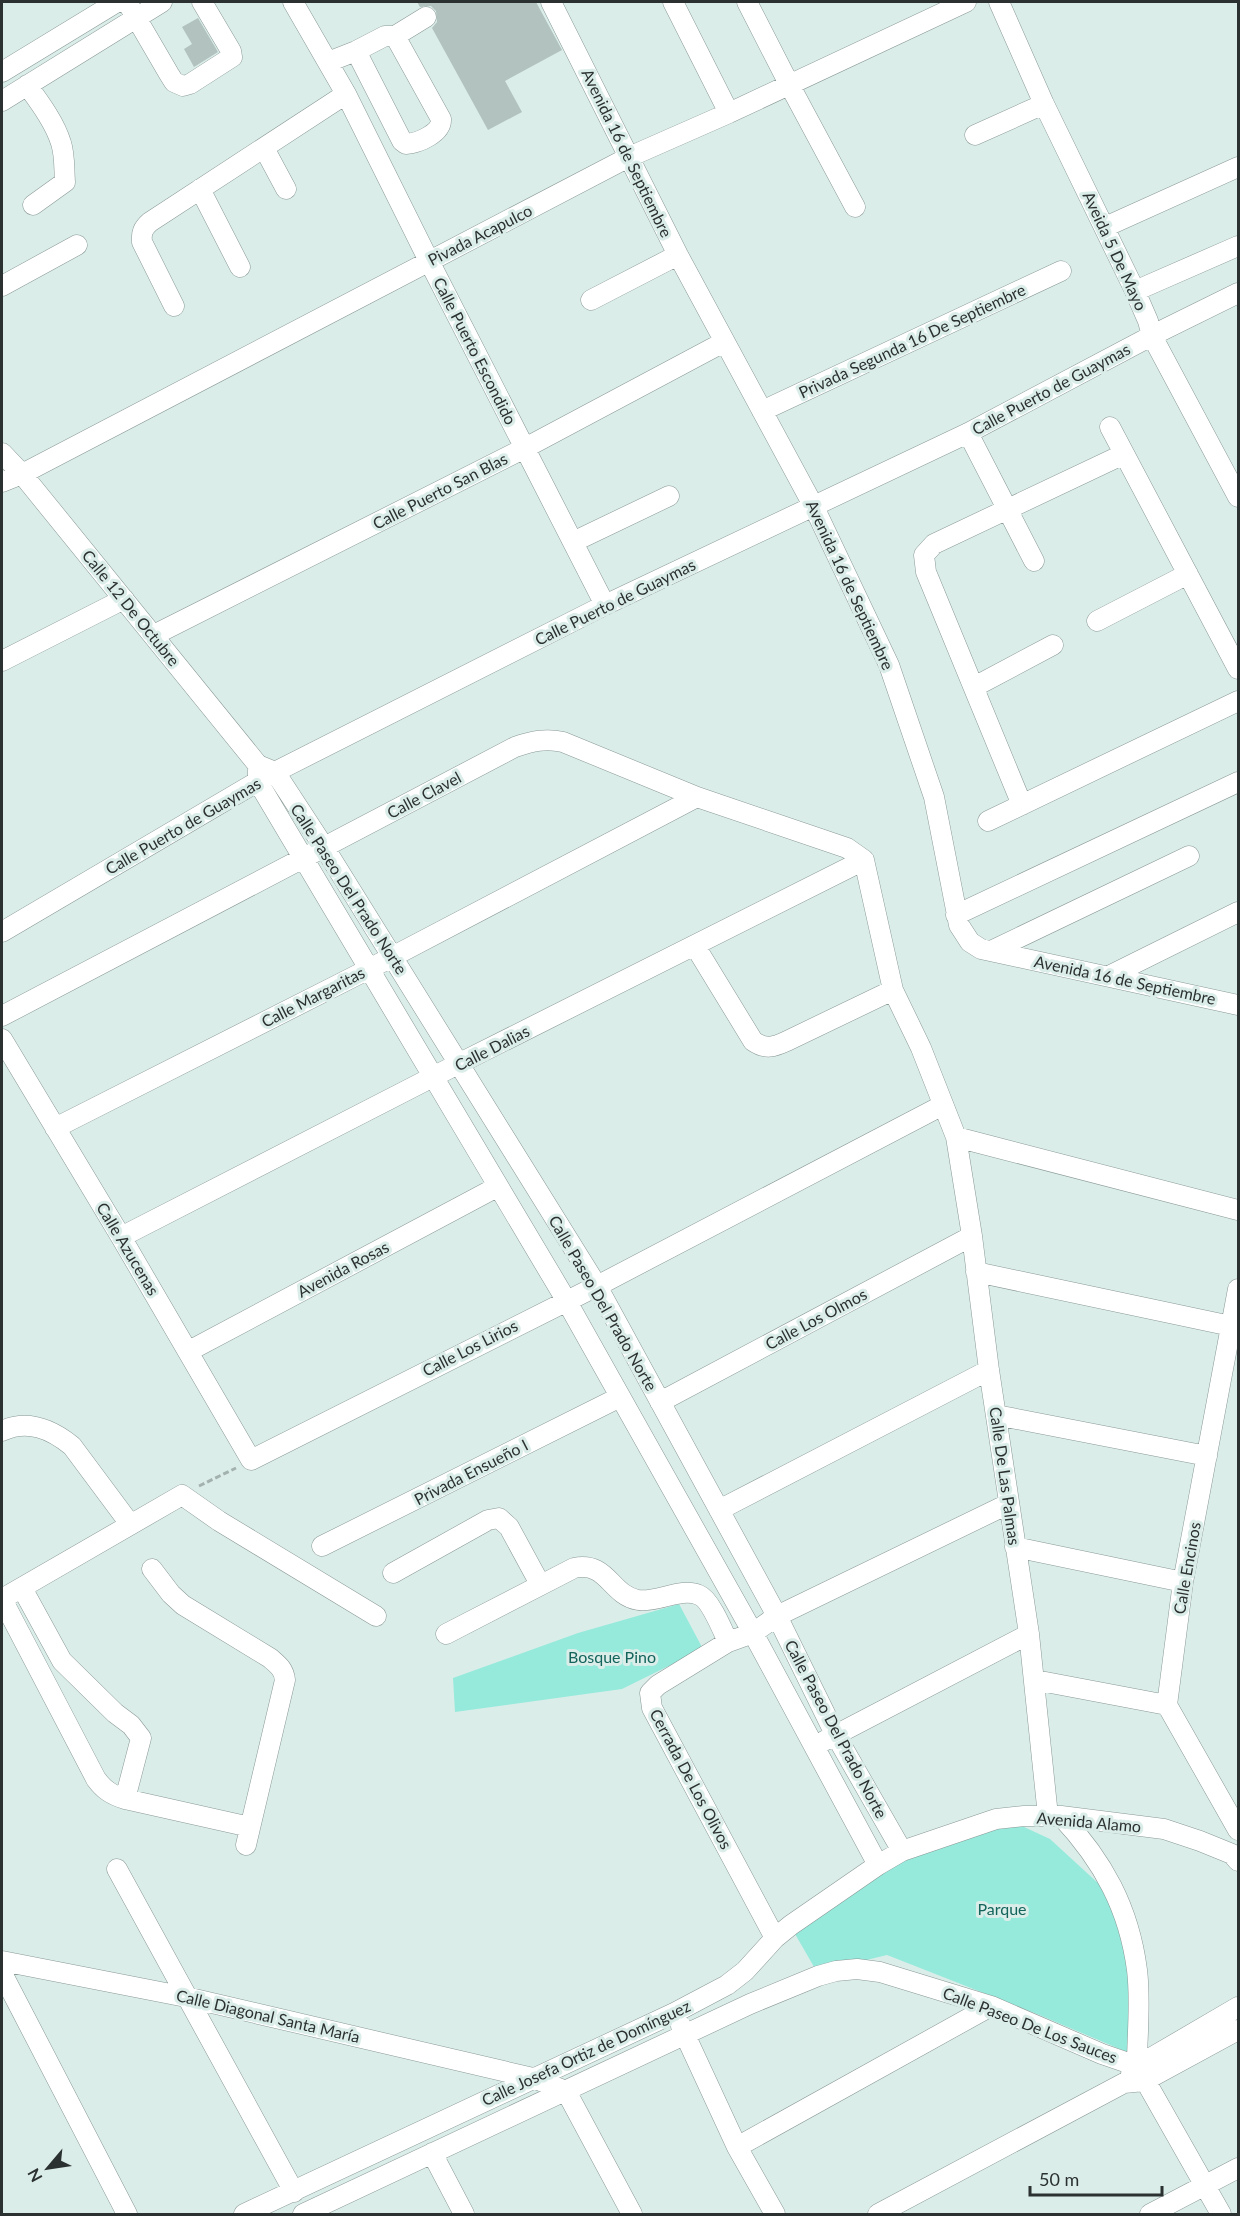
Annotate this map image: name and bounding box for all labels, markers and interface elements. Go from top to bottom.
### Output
street label: Avenida 16 de Septiembre [578,66,677,240]
street label: Aveida 5 De Mayo [1080,188,1151,313]
street label: Pivada Acapulco [425,200,535,269]
street label: Calle Puerto Escondido [430,274,521,428]
street label: Privada Segunda 16 De Septiembre [795,280,1028,402]
street label: Calle Puerto de Guaymas [968,339,1133,438]
street label: Calle Puerto San Blas [369,448,510,533]
street label: Avenida 16 de Septiembre [803,497,898,673]
street label: Calle 12 De Octubre [79,546,184,670]
street label: Calle Puerto de Guaymas [531,554,698,649]
street label: Calle Clavel [383,767,464,822]
street label: Calle Puerto de Guaymas [102,773,264,878]
street label: Calle Paseo Del Prado Norte [287,800,412,977]
street label: Avenida 16 de Septiembre [1033,951,1218,1008]
street label: Calle Margaritas [258,962,368,1031]
street label: Calle Dalias [451,1021,532,1074]
street label: Calle Azucenas [93,1199,164,1299]
street label: Calle Paseo Del Prado Norte [545,1212,661,1394]
street label: Avenida Rosas [294,1236,392,1301]
street label: Calle Los Olmos [762,1284,870,1353]
street label: Calle Los Lirios [419,1315,521,1380]
street label: Calle De Las Palmas [986,1405,1025,1546]
street label: Privada Ensueño I [411,1435,531,1508]
street label: Calle Encinos [1169,1520,1204,1615]
street label: Calle Paseo Del Prado Norte [781,1636,892,1821]
park label: Bosque Pino [568,1647,656,1666]
street label: Cerrada De Los Olivos [646,1705,737,1852]
street label: Avenida Alamo [1036,1807,1142,1836]
park label: Parque [977,1899,1027,1918]
street label: Calle Paseo De Los Sauces [940,1982,1120,2067]
street label: Calle Diagonal Santa María [174,1985,362,2046]
street label: Calle Josefa Ortiz de Domínguez [479,1996,693,2109]
north arrow [18,2138,78,2198]
scale bar [1030,2159,1162,2197]
text: N [23,2166,46,2186]
text: 50 m [1039,2168,1079,2190]

